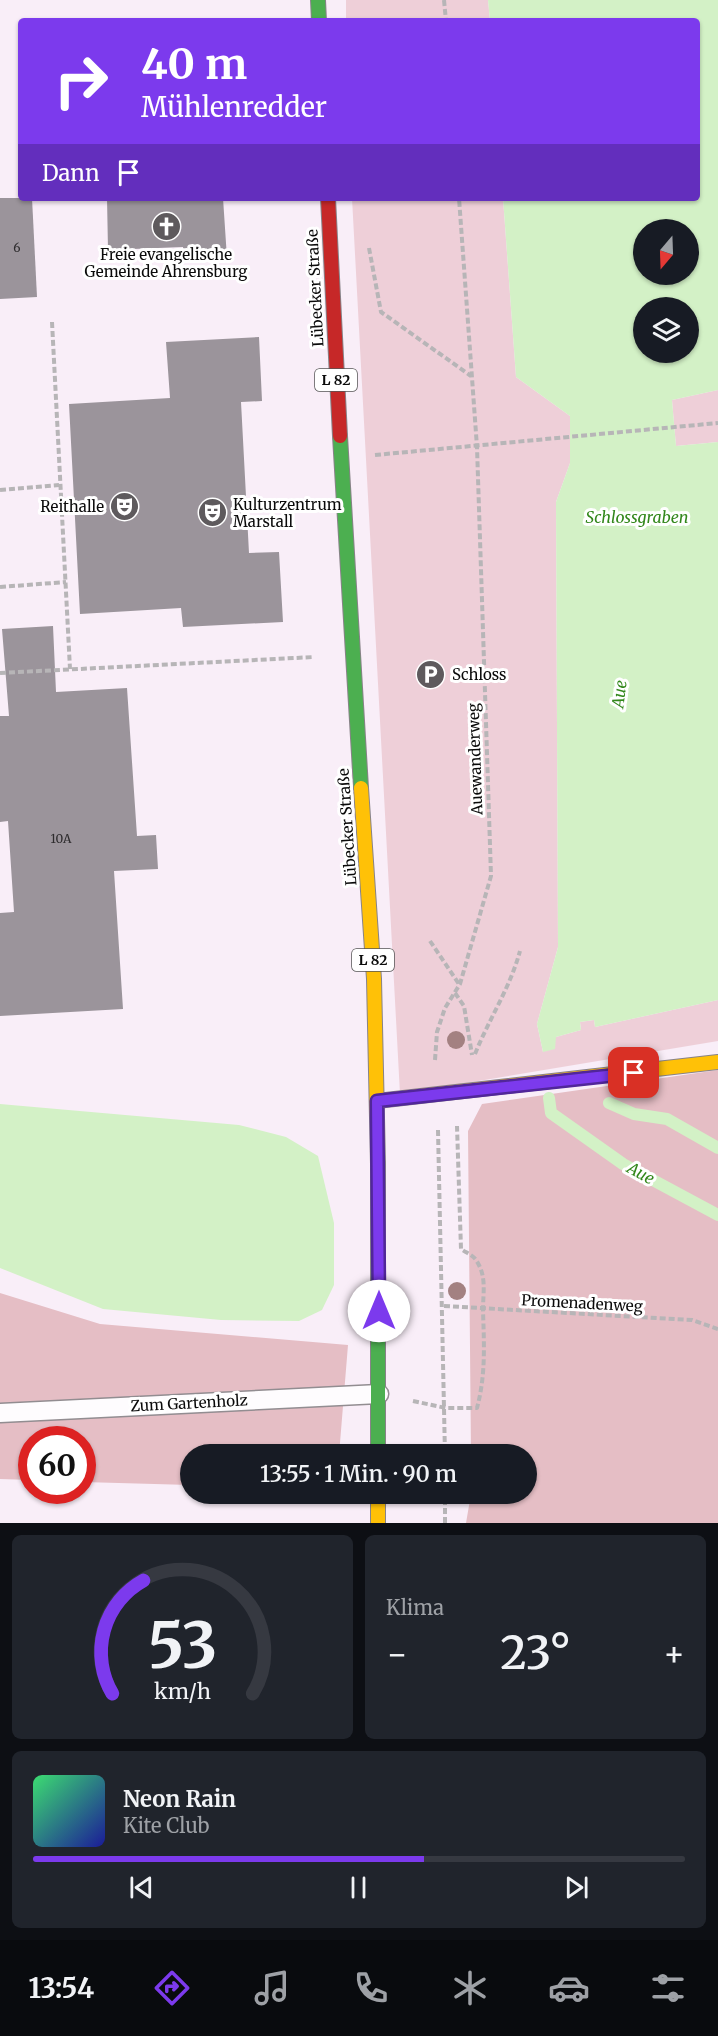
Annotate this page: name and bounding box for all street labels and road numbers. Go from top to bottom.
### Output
street label: Lübecker Straße [302,229,328,347]
road number: L 82 [315,369,357,391]
street label: Auewanderweg [464,703,486,816]
street label: Lübecker Straße [333,768,361,886]
road number: L 82 [352,949,394,971]
street label: Promenadenweg [521,1290,643,1316]
street label: Zum Gartenholz [130,1390,248,1416]

